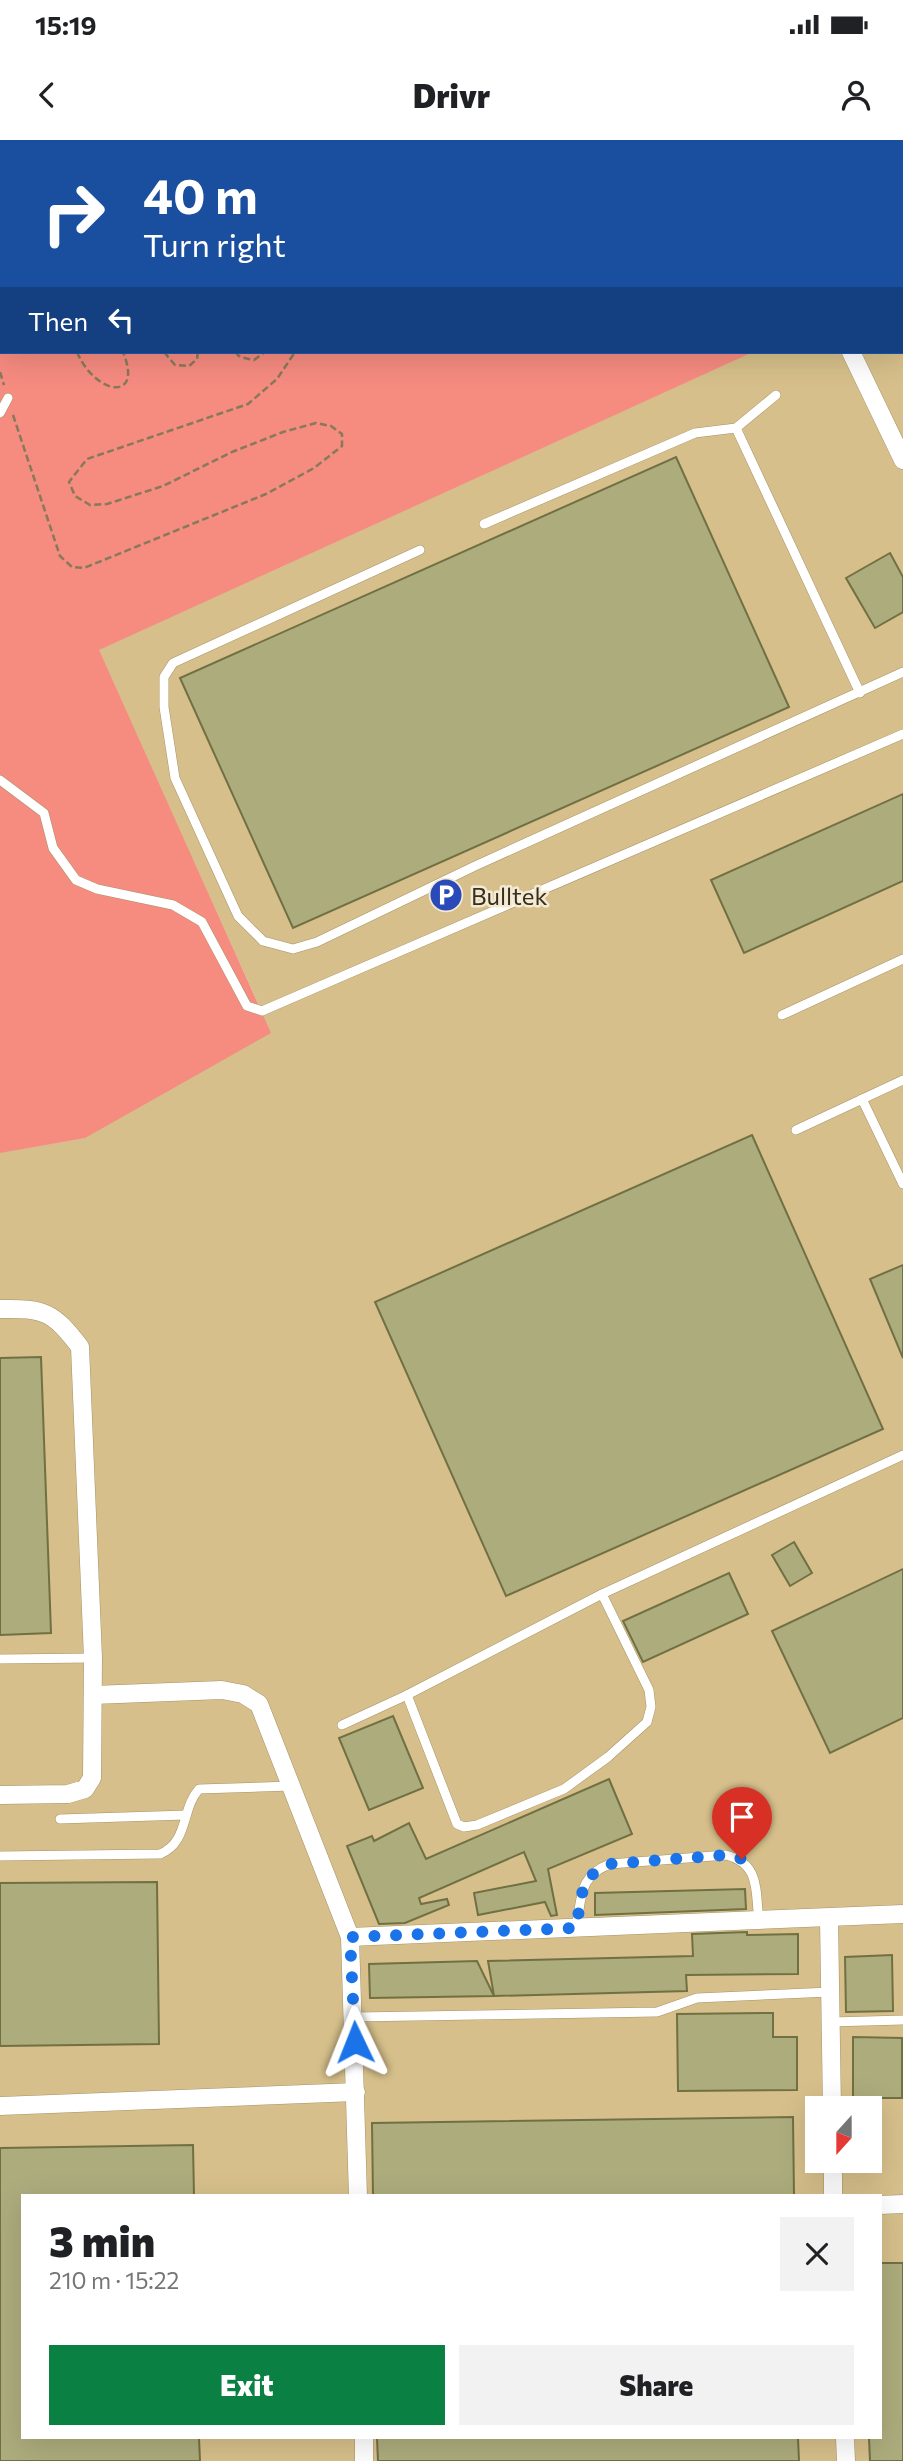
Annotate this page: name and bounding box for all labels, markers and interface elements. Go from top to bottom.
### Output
text: 15:19 [35,9,97,40]
text: Drivr [413,75,490,115]
icon: back [28,76,66,114]
icon: person [837,76,875,114]
text: 40 m [143,164,258,224]
icon: right [28,168,119,259]
text: Turn right [143,224,286,264]
icon: left [102,301,140,339]
text: Then [28,305,88,336]
parking icon: Bulltek [427,876,465,914]
place label: Bulltek [471,881,547,910]
pin [712,1787,772,1859]
icon: arrive [723,1798,761,1836]
position arrow [318,2005,392,2079]
north arrow [805,2096,882,2174]
map controls [805,2096,882,2173]
text: 3 min [49,2214,155,2266]
button: close [780,2217,854,2291]
text: 210 m · 15:22 [49,2266,179,2294]
button: Exit [49,2345,445,2425]
button: Share [459,2345,854,2425]

